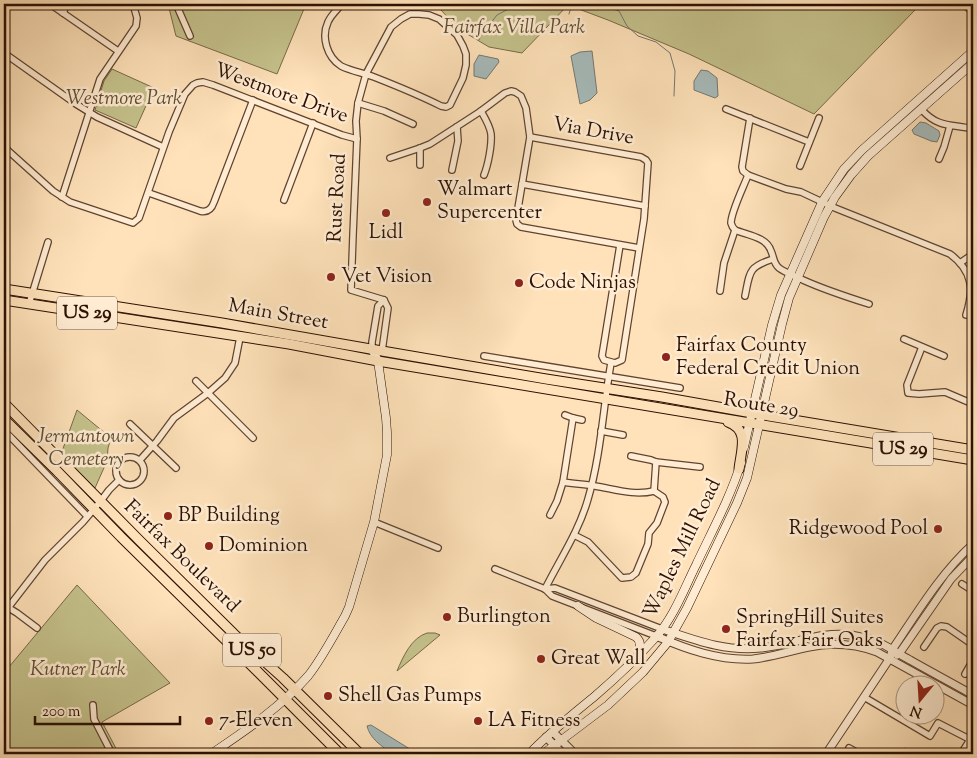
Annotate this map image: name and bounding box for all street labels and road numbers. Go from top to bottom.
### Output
street label: Westmore Drive [210,56,352,132]
street label: Via Drive [550,111,636,153]
street label: Rust Road [321,153,355,243]
street label: Main Street [226,292,330,338]
road number: US 29 [57,296,117,330]
street label: Route 29 [721,386,801,426]
road number: US 29 [873,432,933,466]
street label: Waples Mill Road [637,474,729,624]
street label: Fairfax Boulevard [116,494,246,620]
road number: US 50 [223,634,281,666]

